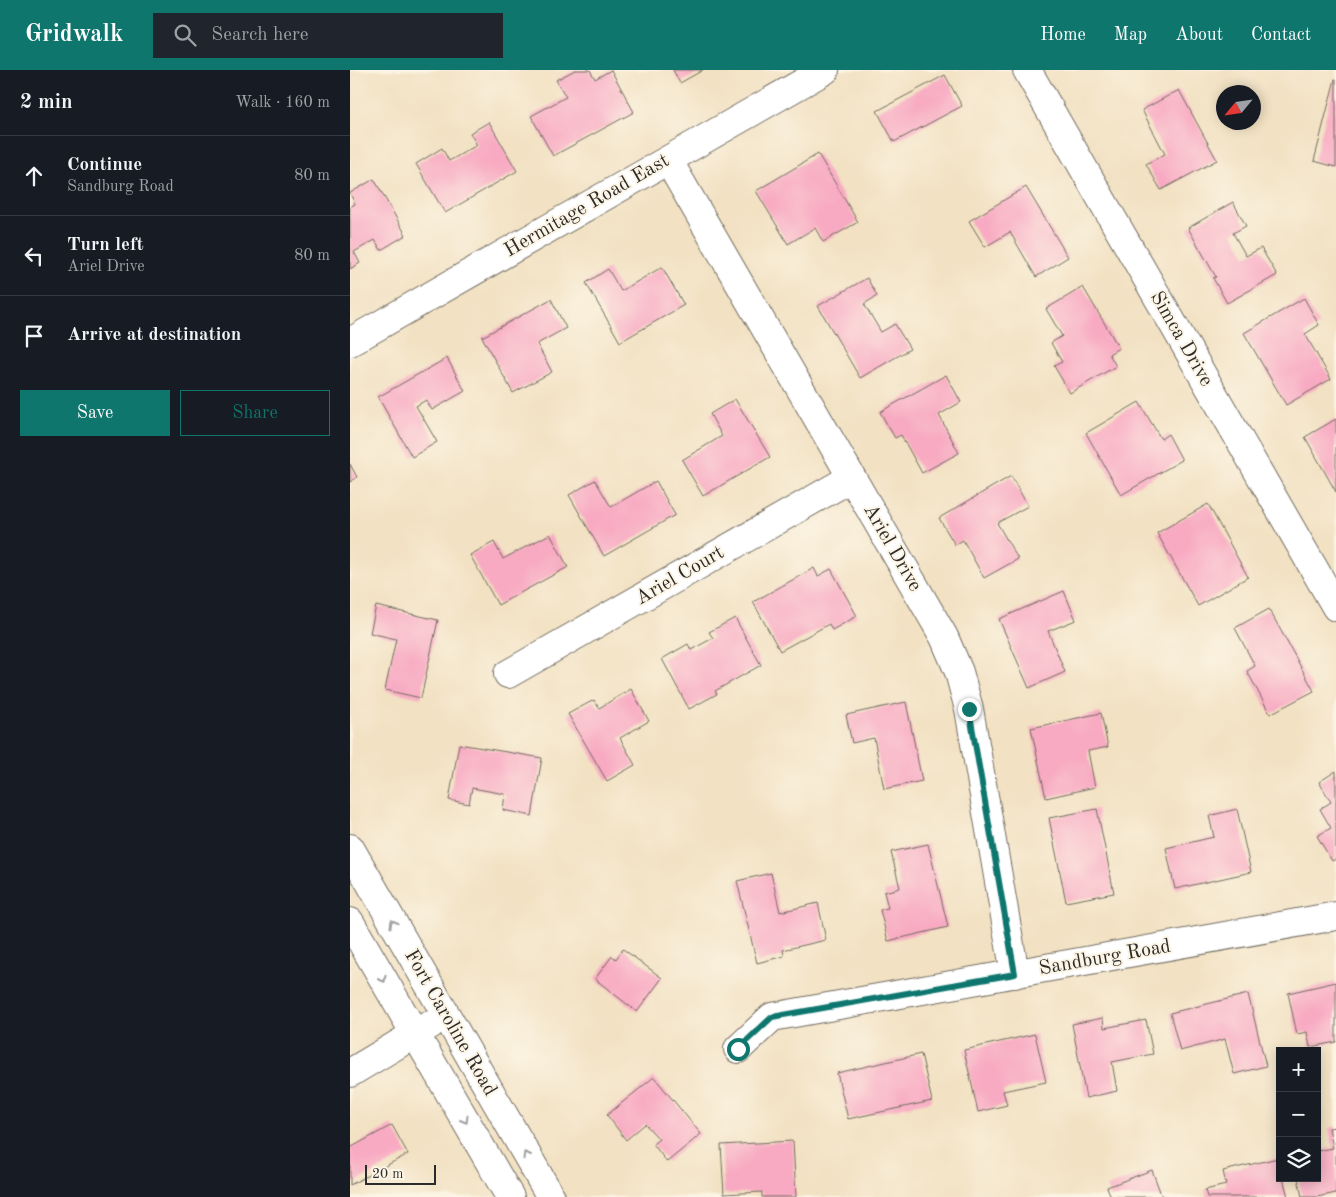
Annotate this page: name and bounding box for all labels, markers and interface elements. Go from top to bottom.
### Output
search box [153,13,503,58]
icon: search [171,21,199,49]
text: Gridwalk [25,23,123,47]
text: Search here [211,26,309,45]
text: Home [1040,26,1086,44]
text: Map [1114,26,1147,44]
text: About [1175,26,1223,44]
text: Contact [1251,26,1311,44]
north arrow [1216,85,1261,130]
text: 2 min [20,92,73,113]
text: Walk · 160 m [235,95,330,111]
street label: Hermitage Road East [501,151,673,261]
text: Continue [67,156,142,175]
icon: ahead [20,162,48,190]
text: 80 m [294,168,330,184]
text: Sandburg Road [67,179,174,195]
text: Turn left [67,236,144,255]
icon: left [20,242,48,270]
text: 80 m [294,248,330,264]
text: Ariel Drive [67,259,145,275]
street label: Simca Drive [1146,288,1216,390]
icon: arrive [20,322,48,350]
text: Arrive at destination [67,326,241,345]
button: Save [20,390,170,436]
button: Share [180,390,330,436]
street label: Ariel Drive [859,501,925,595]
street label: Ariel Court [632,543,728,609]
route end [958,698,981,721]
one-way arrow [389,919,399,928]
street label: Sandburg Road [1037,937,1173,979]
street label: Fort Caroline Road [400,946,500,1100]
one-way arrow [377,974,387,983]
route start [727,1038,750,1061]
map controls [1276,1047,1321,1182]
button: + [1276,1047,1321,1092]
button: − [1276,1092,1321,1137]
one-way arrow [458,1115,468,1124]
button: layers [1276,1137,1321,1182]
one-way arrow [523,1151,533,1160]
scale bar [365,1162,436,1185]
text: 20 m [372,1167,403,1181]

